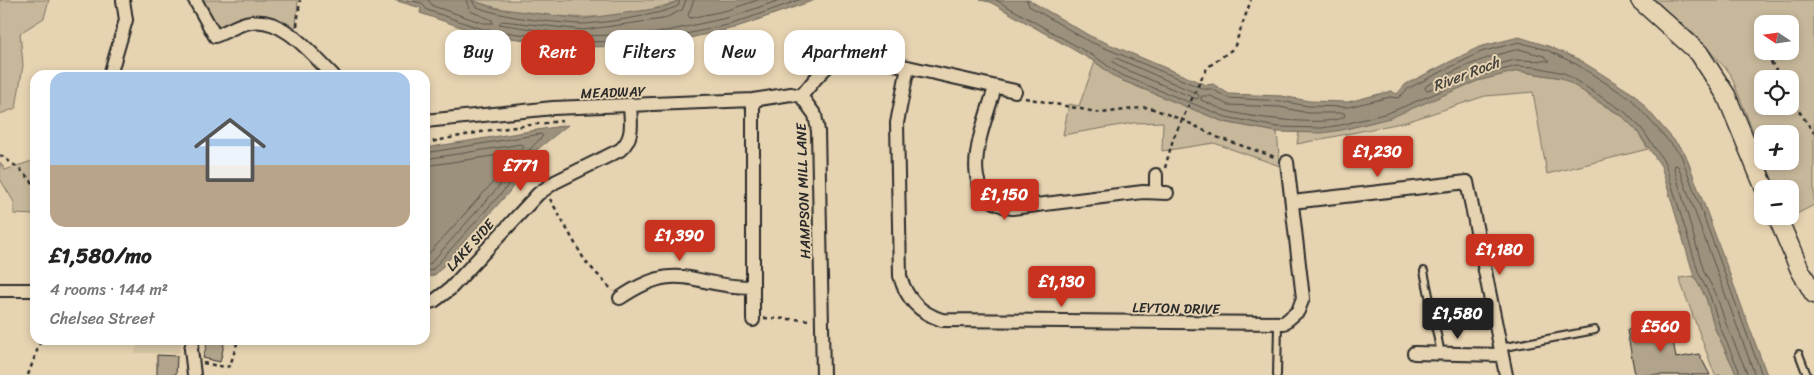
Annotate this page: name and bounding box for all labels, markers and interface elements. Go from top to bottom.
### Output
north arrow [1754,15,1799,60]
map controls [1754,15,1799,225]
chip: Buy [445,30,511,75]
chip: Rent [521,30,595,75]
chip: Filters [605,30,694,75]
chip: New [704,30,774,75]
chip: Apartment [784,30,905,75]
water label: River Roch [1429,49,1504,99]
button: locate [1754,70,1799,115]
street label: MEADWAY [580,79,647,106]
icon: home [185,105,275,195]
street label: HAMPSON MILL LANE [789,121,818,259]
button: + [1754,125,1799,170]
pin: £1,230 [1337,136,1419,178]
text: £1,230 [1354,137,1402,166]
pin: £771 [491,150,551,192]
text: £771 [504,151,538,180]
pin: £1,150 [964,178,1046,221]
text: £1,150 [982,180,1028,209]
button: − [1754,180,1799,225]
street label: LAKE SIDE [440,212,502,277]
pin: £1,390 [639,220,721,262]
text: £1,390 [656,221,704,250]
pin: £1,180 [1459,234,1541,276]
text: £1,180 [1477,235,1523,264]
text: £1,580/mo [50,237,152,275]
pin: £1,130 [1021,266,1103,308]
text: £1,130 [1039,267,1085,296]
text: 4 rooms · 144 m² [50,275,168,304]
street label: LEYTON DRIVE [1132,295,1221,322]
pin: £1,580 [1417,298,1499,340]
text: £1,580 [1433,299,1483,328]
text: Chelsea Street [50,304,155,333]
pin: £560 [1631,310,1691,353]
text: £560 [1642,312,1680,341]

